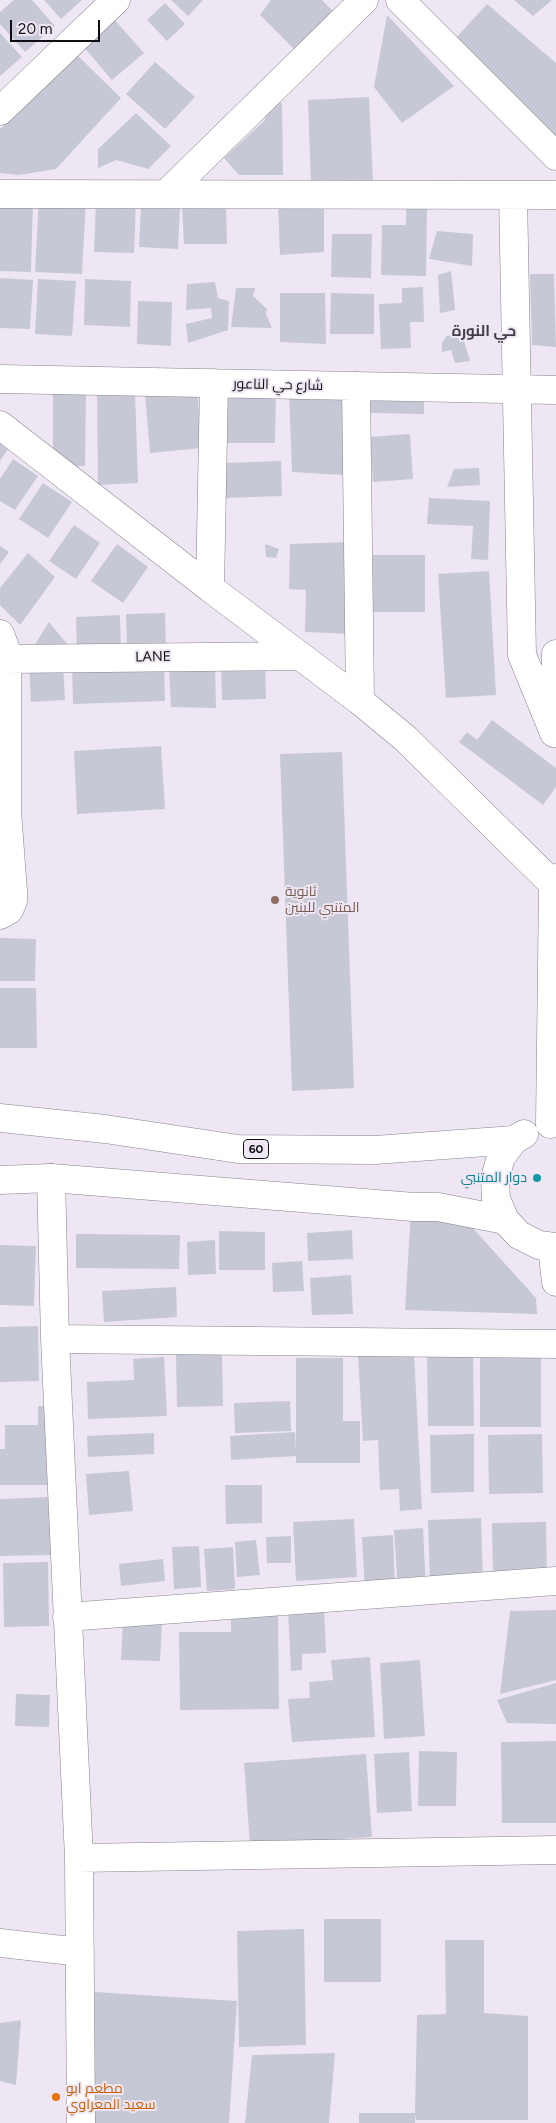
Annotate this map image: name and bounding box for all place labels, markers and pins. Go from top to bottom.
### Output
place label: ثانوية المتنبي للبنين [285,884,360,916]
marker: ثانوية المتنبي للبنين [269,894,281,906]
place label: دوار المتنبي [461,1170,527,1186]
marker: دوار المتنبي [531,1172,543,1184]
place label: مطعم ابو سعيد المعراوي [66,2081,156,2114]
marker: مطعم ابو سعيد المعراوي [50,2091,62,2103]

